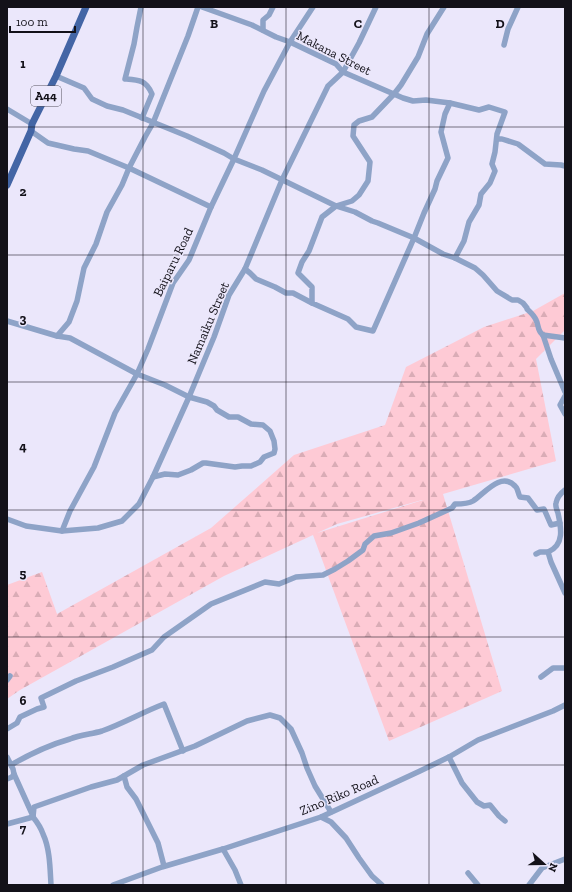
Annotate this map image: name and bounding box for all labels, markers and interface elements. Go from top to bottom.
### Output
scale bar [10,8,75,34]
text: 100 m [16,15,48,29]
text: B [210,16,218,31]
text: C [354,16,362,31]
text: D [495,16,505,31]
street label: Makana Street [294,28,374,78]
text: 1 [20,56,26,71]
road number: A44 [31,86,61,106]
text: 2 [20,184,27,199]
street label: Baiparu Road [150,225,196,299]
street label: Namaiku Street [184,279,232,366]
text: 3 [20,311,27,326]
text: 4 [19,439,27,454]
text: 5 [20,566,27,581]
text: 6 [20,693,27,708]
street label: Zino Riko Road [297,772,381,818]
text: 7 [20,821,27,836]
north arrow [524,844,564,884]
text: N [545,861,560,874]

